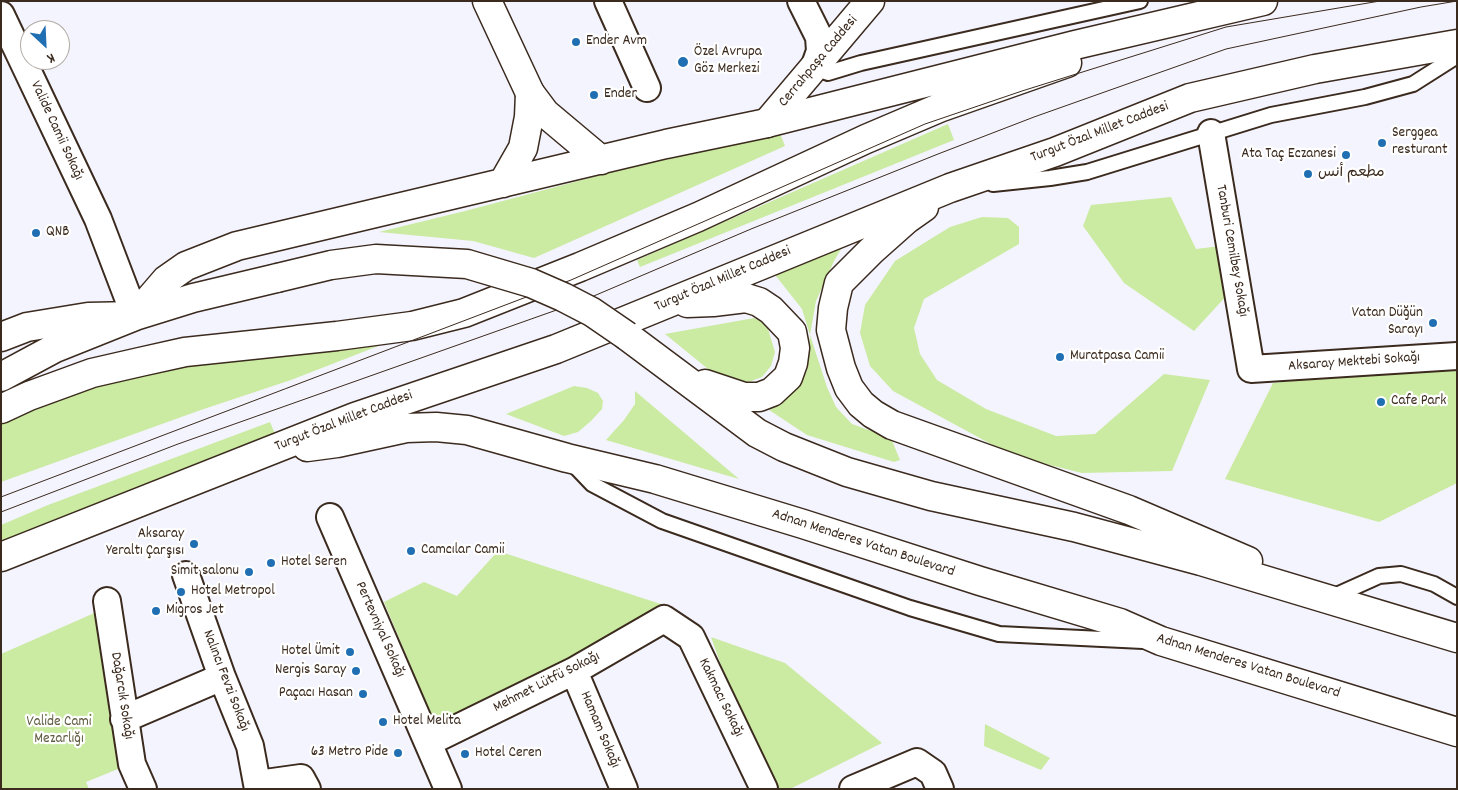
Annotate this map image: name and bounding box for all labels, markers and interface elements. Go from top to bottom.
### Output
street label: Cerrahpașa Caddesi [775,13,863,111]
north arrow [20,20,70,70]
place label: Ender Avm [586,33,647,51]
marker: Ender Avm [570,36,582,48]
place label: Özel Avrupa Göz Merkezi [694,44,762,79]
text: K [44,47,58,68]
marker: Özel Avrupa Göz Merkezi [676,55,690,69]
street label: Valide Camii Sokağı [25,79,87,183]
place label: Ender [604,86,637,104]
marker: Ender [588,89,600,101]
street label: Turgut Özal Millet Caddesi [1028,98,1172,168]
place label: Serggea resturant [1392,125,1448,160]
marker: Serggea resturant [1376,137,1388,149]
place label: Ata Taç Eczanesi [1241,146,1336,164]
marker: Ata Taç Eczanesi [1340,149,1352,161]
place label: مطعم أنس [1318,165,1385,183]
marker: مطعم أنس [1302,168,1314,180]
street label: Tanburi Cemilbey Sokağı [1211,184,1251,318]
place label: QNB [46,224,69,242]
marker: QNB [30,227,42,239]
street label: Turgut Özal Millet Caddesi [652,243,794,317]
place label: Vatan Düğün Sarayı [1352,305,1423,340]
marker: Vatan Düğün Sarayı [1427,317,1439,329]
place label: Muratpasa Camii [1070,348,1164,366]
street label: Aksaray Mektebi Sokağı [1288,349,1420,377]
marker: Muratpasa Camii [1054,351,1066,363]
street label: Turgut Özal Millet Caddesi [272,387,416,457]
place label: Cafe Park [1391,393,1446,411]
marker: Cafe Park [1375,396,1387,408]
street label: Adnan Menderes Vatan Boulevard [769,506,957,582]
place label: Aksaray Yeraltı Çarşısı [106,526,184,561]
marker: Aksaray Yeraltı Çarşısı [188,538,200,550]
place label: Camcılar Camii [421,542,504,560]
marker: Camcılar Camii [405,545,417,557]
place label: Hotel Seren [281,554,347,572]
marker: Hotel Seren [265,557,277,569]
place label: Simit salonu [171,563,239,581]
marker: Simit salonu [243,566,255,578]
street label: Pertevniyal Sokağı [350,579,408,681]
place label: Hotel Metropol [191,583,275,601]
marker: Hotel Metropol [175,586,187,598]
place label: Migros Jet [166,602,224,620]
marker: Migros Jet [150,605,162,617]
street label: Nalıncı Fevzi Sokağı [197,628,253,734]
street label: Adnan Menderes Vatan Boulevard [1154,630,1342,704]
place label: Hotel Ümit [281,643,340,661]
marker: Hotel Ümit [344,646,356,658]
street label: Mehmet Lütfü Sokağı [491,648,603,718]
street label: Dağarcık Sokağı [105,651,137,741]
street label: Kakmacı Sokağı [693,656,747,740]
place label: Nergis Saray [275,662,346,680]
marker: Nergis Saray [350,665,362,677]
place label: Paçacı Hasan [279,685,353,703]
marker: Paçacı Hasan [357,688,369,700]
street label: Hamam Sokağı [575,689,623,771]
place label: Hotel Melita [393,713,461,731]
park label: Valide Cami Mezarlığı [26,714,92,749]
marker: Hotel Melita [377,716,389,728]
place label: 63 Metro Pide [311,744,388,762]
place label: Hotel Ceren [475,745,542,763]
marker: 63 Metro Pide [392,747,404,759]
marker: Hotel Ceren [459,748,471,760]

